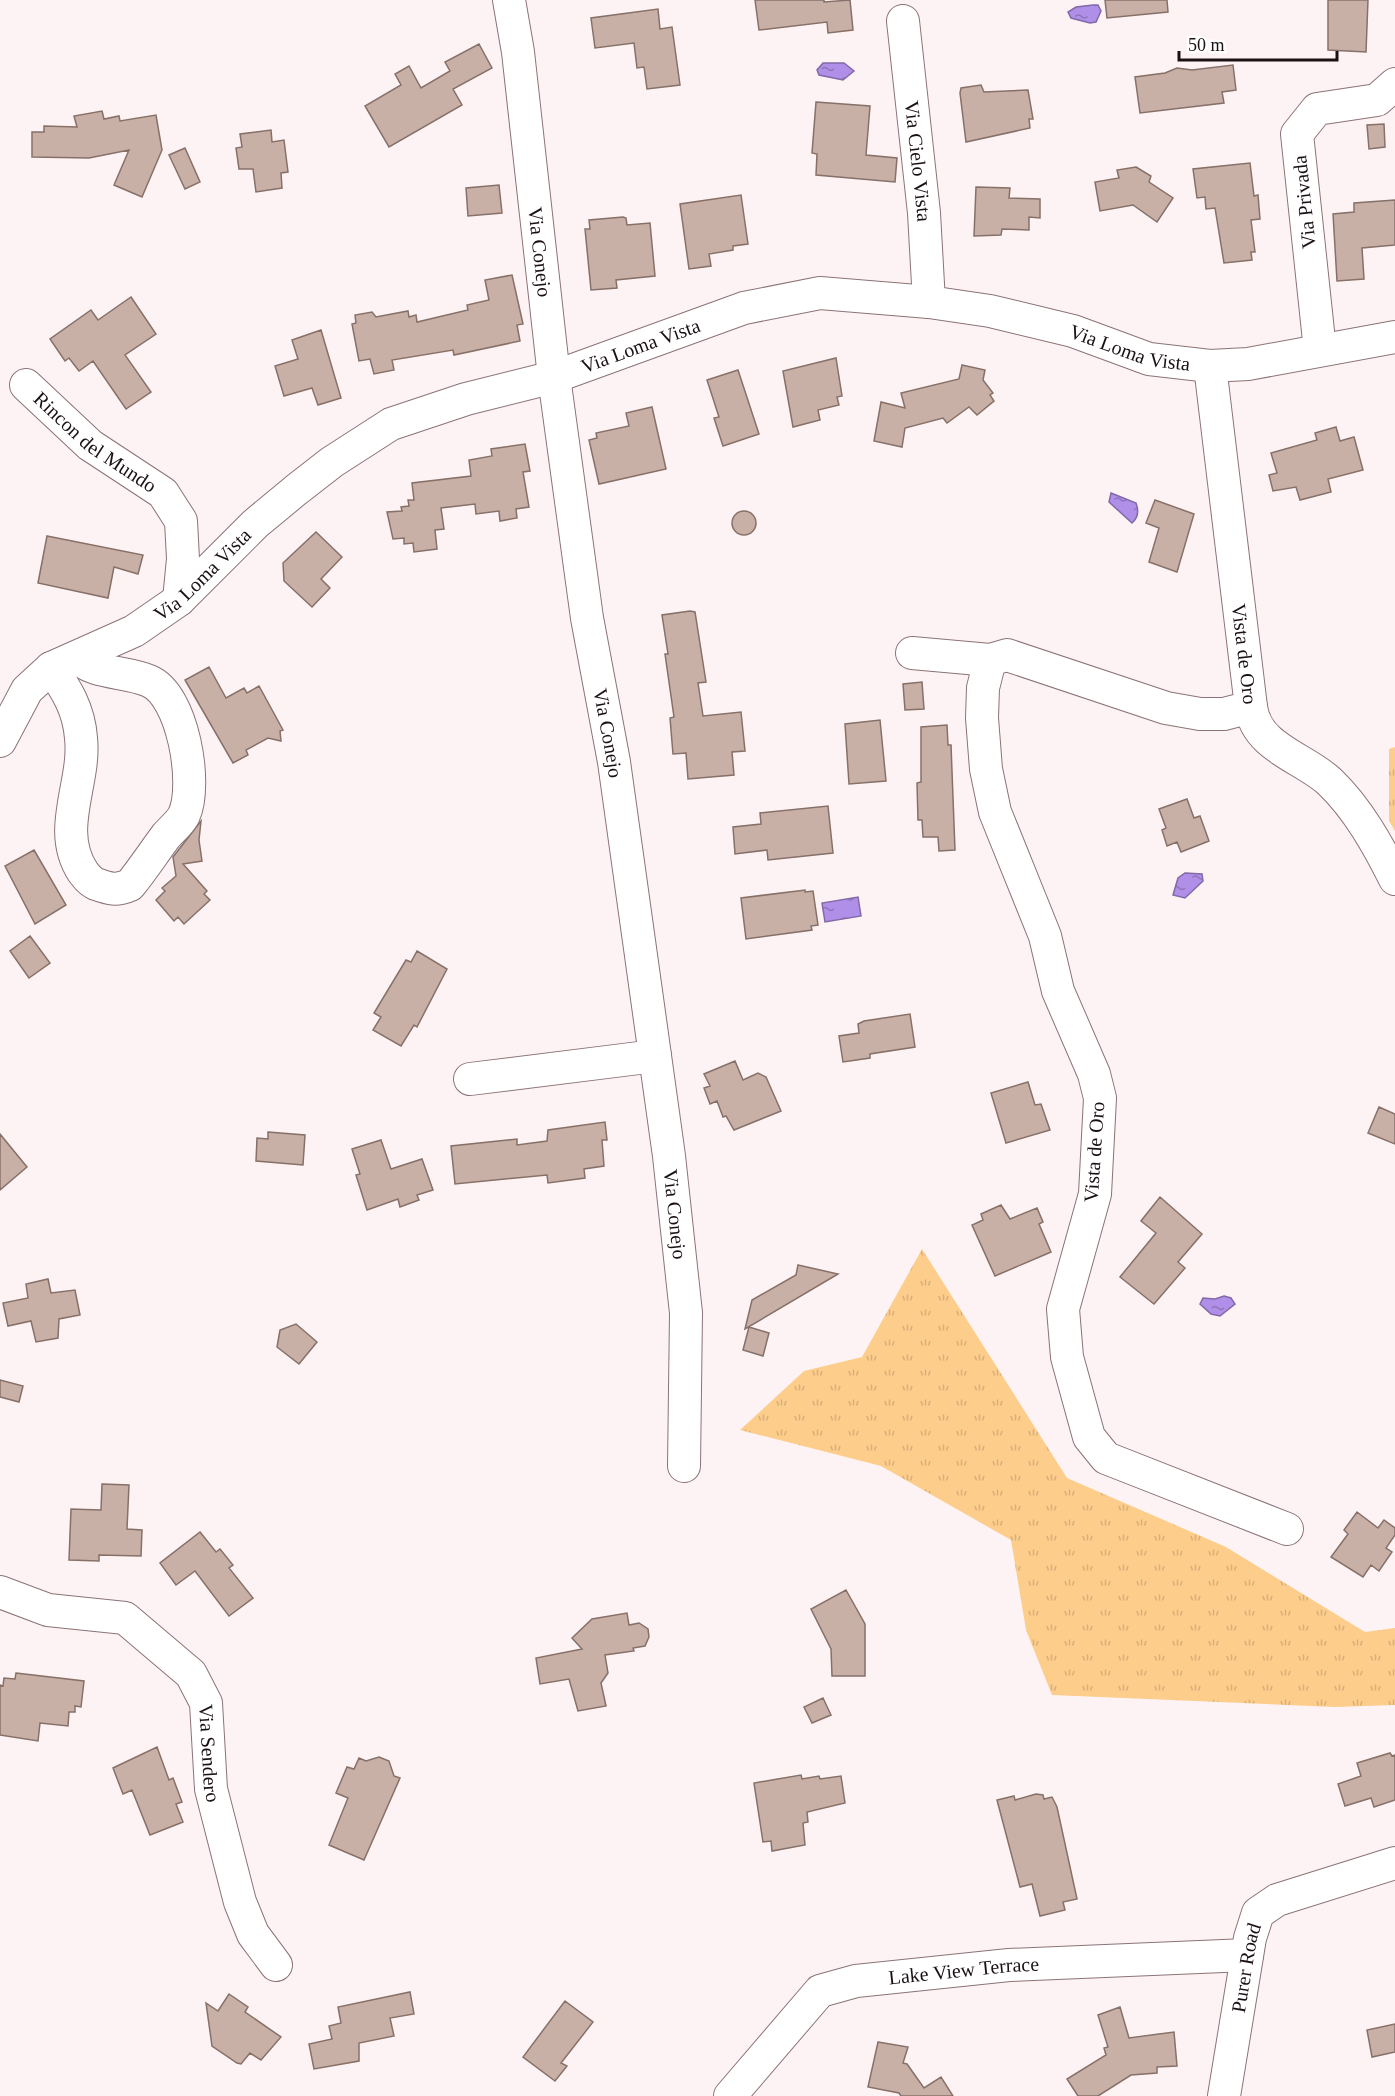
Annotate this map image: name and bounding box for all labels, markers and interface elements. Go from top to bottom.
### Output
scale bar [1179,24,1336,62]
text: 50 m [1188,35,1225,55]
street label: Via Cielo Vista [901,99,935,222]
street label: Via Privada [1288,154,1320,250]
street label: Via Conejo [524,206,556,298]
street label: Via Loma Vista [578,314,703,377]
street label: Via Loma Vista [1067,320,1192,375]
street label: Rincon del Mundo [29,387,161,497]
street label: Via Loma Vista [149,524,255,625]
street label: Vista de Oro [1228,602,1262,705]
street label: Via Conejo [589,686,627,779]
street label: Vista de Oro [1080,1101,1108,1203]
street label: Via Conejo [660,1168,691,1260]
street label: Via Sendero [195,1703,225,1804]
street label: Purer Road [1227,1920,1265,2014]
street label: Lake View Terrace [887,1953,1040,1989]

